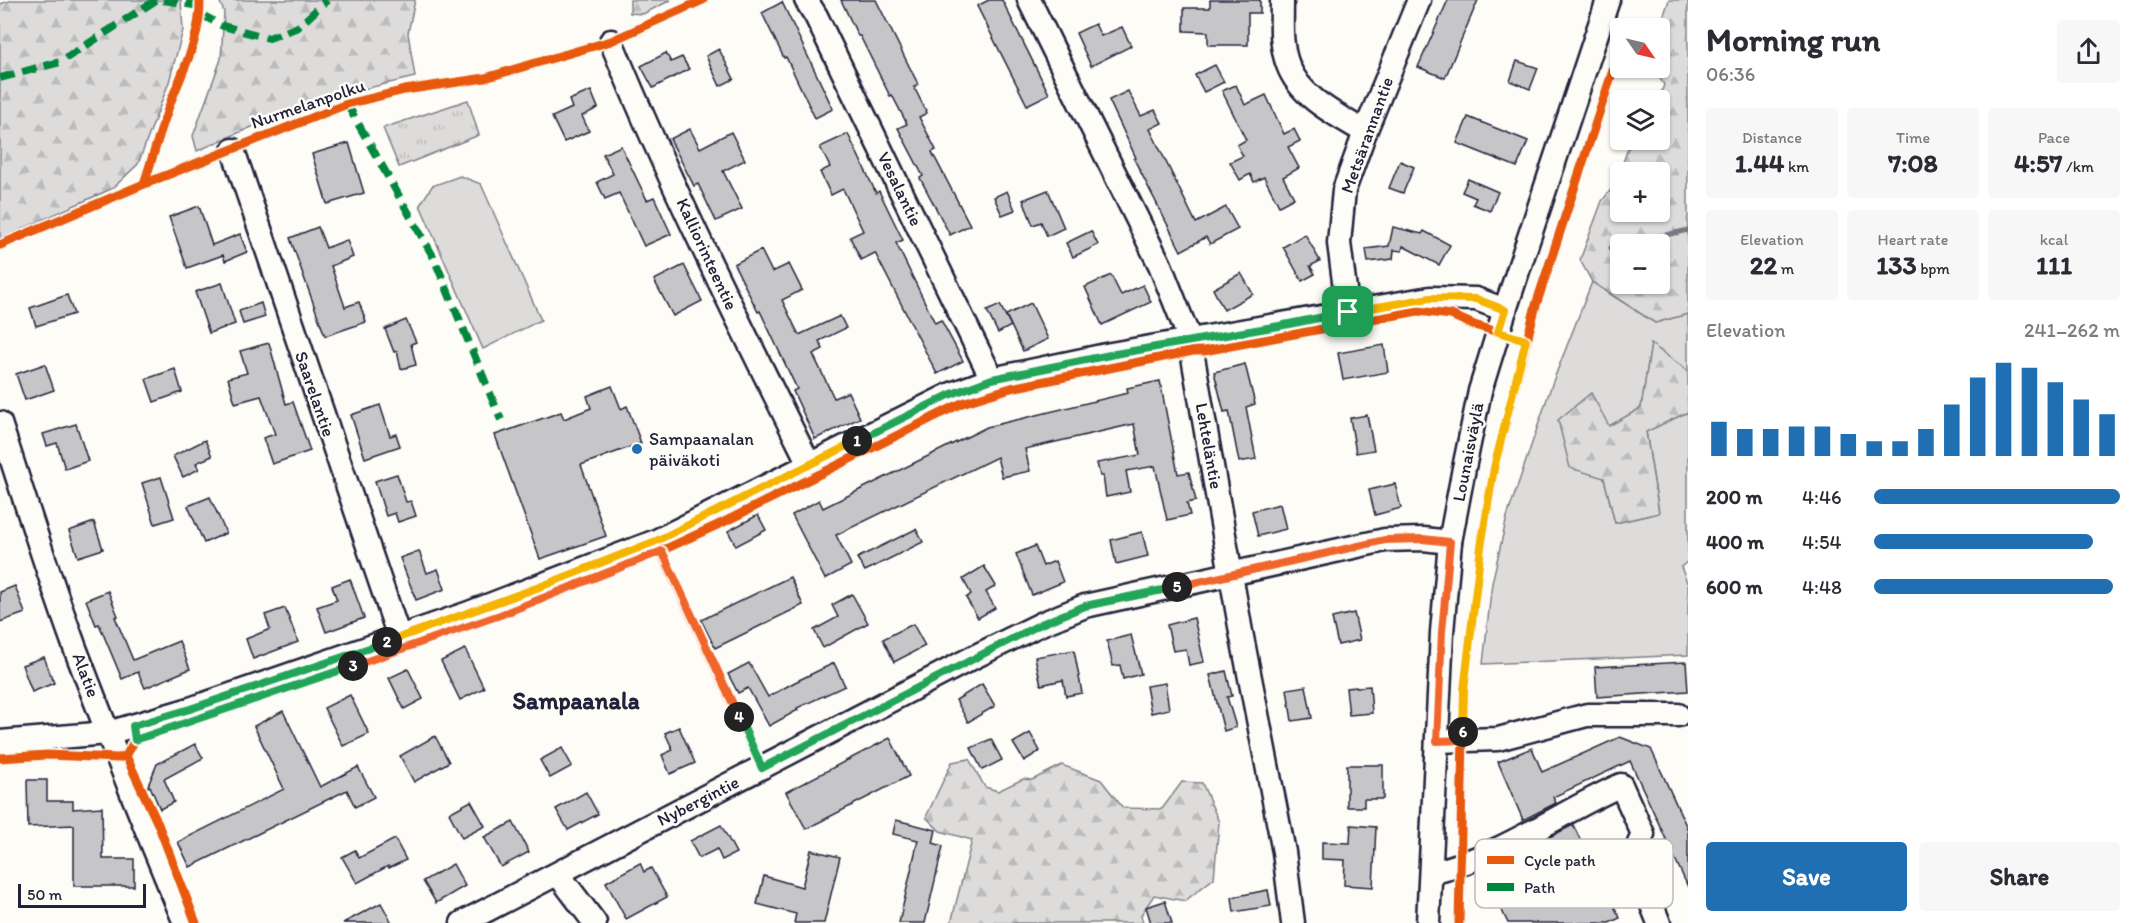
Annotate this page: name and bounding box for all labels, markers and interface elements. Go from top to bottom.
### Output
north arrow [1610,18,1670,78]
map controls [1610,18,1670,294]
text: Morning run [1706,20,1881,59]
button: share [2057,20,2120,83]
text: 06:36 [1706,62,1755,86]
street label: Nurmelanpolku [248,74,368,134]
street label: Metsärannantie [1336,74,1398,196]
button: layers [1610,90,1670,150]
text: Distance [1742,128,1802,147]
text: Time [1896,128,1930,147]
text: Pace [2038,128,2070,147]
text: 1.44 [1735,147,1784,179]
text: 7:08 [1888,147,1938,179]
text: 4:57 [2014,147,2063,179]
street label: Vesalantie [873,148,927,230]
text: km [1784,157,1809,176]
text: /km [2063,157,2094,176]
button: + [1610,162,1670,222]
street label: Kalliorinteentie [671,195,743,313]
text: Elevation [1740,230,1804,249]
text: Heart rate [1878,230,1948,249]
text: kcal [2040,230,2068,249]
button: − [1610,234,1670,294]
text: 22 [1750,249,1777,281]
text: 133 [1876,249,1917,281]
text: 111 [2036,249,2072,281]
text: m [1777,259,1794,278]
text: bpm [1917,259,1950,278]
pin [1322,286,1373,337]
icon: arrive [1331,295,1364,328]
text: Elevation [1706,318,1785,342]
text: 241–262 m [2024,318,2120,342]
street label: Saarelantie [290,348,340,440]
street label: Lounaisväylä [1448,400,1489,504]
street label: Lehteläntie [1191,401,1227,491]
pin: 1 [842,426,872,456]
place label: Sampaanalan päiväkoti [649,428,754,471]
text: 1 [853,431,861,450]
marker: Sampaanalan päiväkoti [630,442,644,456]
text: 200 m [1706,485,1762,509]
text: 4:46 [1802,485,1842,509]
text: 400 m [1706,530,1764,554]
text: 4:54 [1802,530,1841,554]
pin: 5 [1162,572,1192,602]
text: 600 m [1706,575,1763,599]
text: 4:48 [1802,575,1842,599]
text: 5 [1173,577,1181,596]
pin: 2 [372,627,402,657]
text: 2 [383,632,391,651]
street label: Alatie [67,650,105,700]
pin: 3 [338,651,368,681]
text: 3 [349,656,357,675]
district label: Sampaanala [513,686,640,716]
pin: 4 [724,702,754,732]
text: 4 [734,707,744,726]
pin: 6 [1448,717,1478,747]
text: 6 [1459,722,1467,741]
street label: Nybergintie [653,771,743,831]
legend [1475,839,1673,908]
button: Save [1706,842,1907,911]
button: Share [1919,842,2120,911]
text: Cycle path [1524,851,1596,870]
text: Path [1524,878,1555,897]
scale bar [18,881,146,908]
text: 50 m [27,885,62,904]

